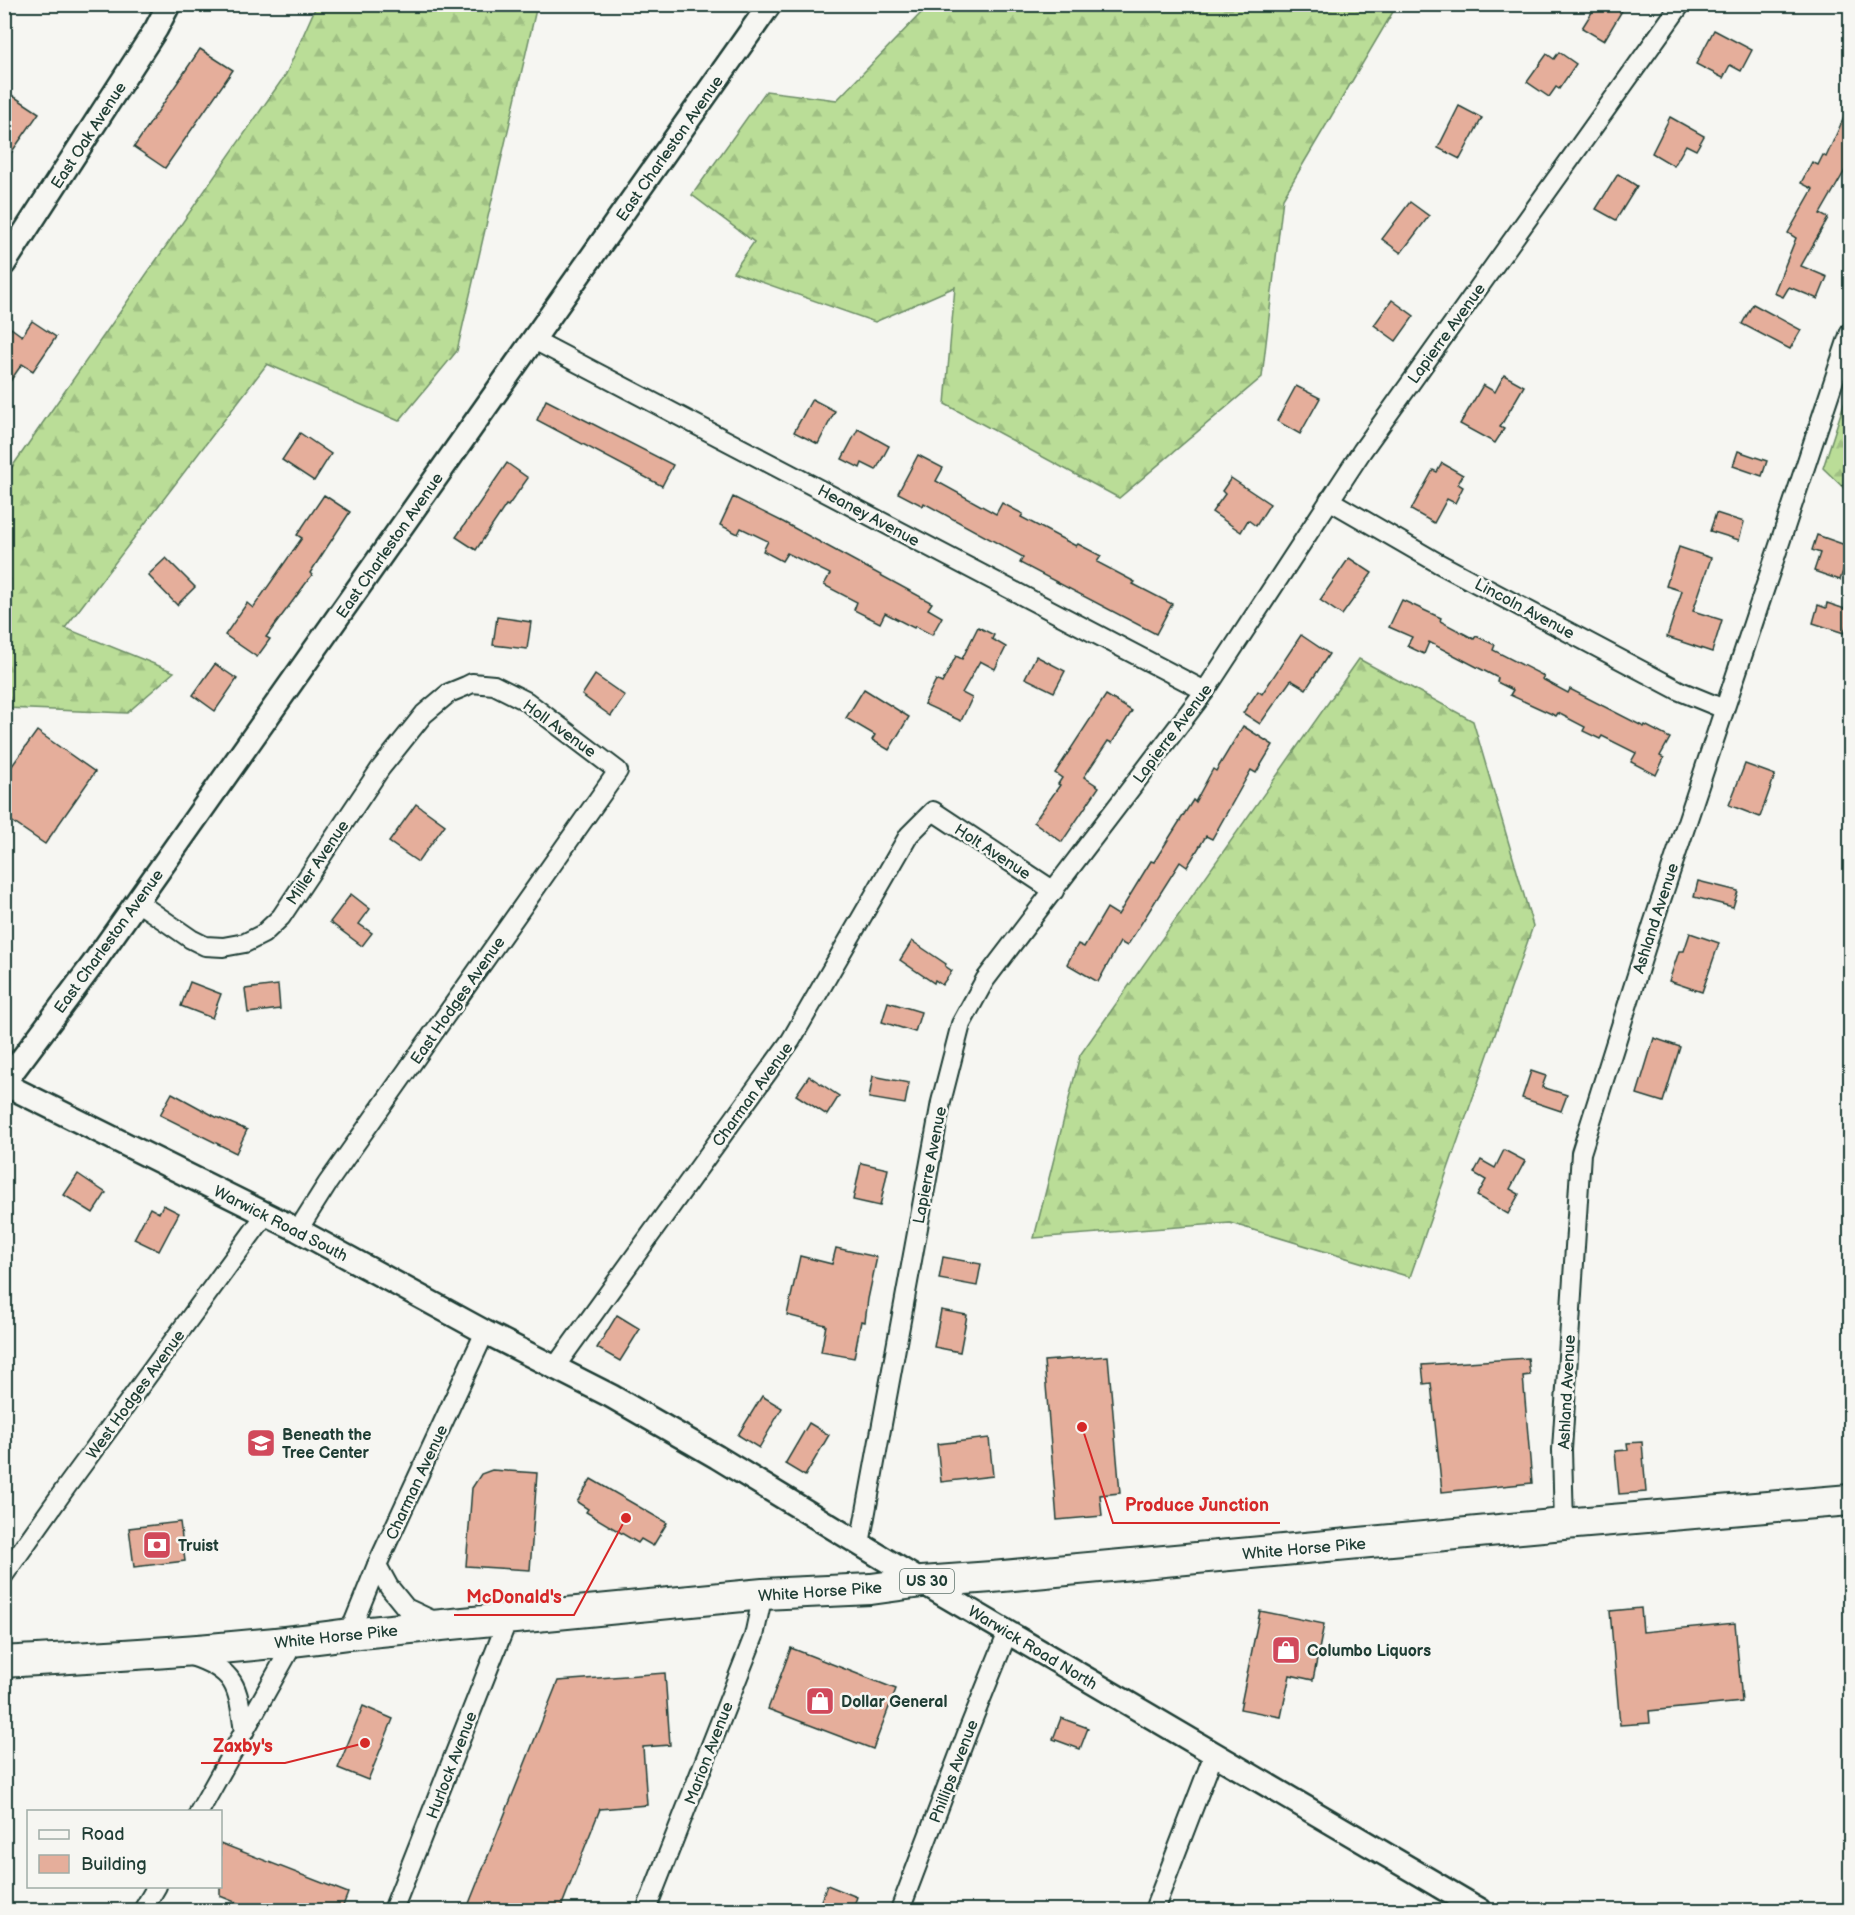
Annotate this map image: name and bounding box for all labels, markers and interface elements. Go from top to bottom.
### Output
street label: East Charleston Avenue [613,72,728,225]
street label: East Oak Avenue [48,78,131,193]
street label: Lapierre Avenue [1405,280,1490,388]
street label: East Charleston Avenue [333,469,448,622]
street label: Heaney Avenue [814,481,923,551]
street label: Lincoln Avenue [1471,575,1578,644]
street label: Lapierre Avenue [1130,680,1217,787]
street label: Holl Avenue [519,696,600,762]
street label: Miller Avenue [283,817,354,909]
street label: Holt Avenue [950,821,1034,884]
street label: Ashland Avenue [1630,861,1683,976]
street label: East Charleston Avenue [51,866,168,1018]
street label: East Hodges Avenue [407,933,510,1068]
street label: Charman Avenue [709,1039,798,1151]
street label: Lapierre Avenue [910,1105,951,1226]
street label: Warwick Road South [210,1182,351,1266]
street label: West Hodges Avenue [83,1326,190,1463]
street label: Ashland Avenue [1555,1334,1580,1450]
street label: Charman Avenue [382,1422,452,1543]
place label: Beneath the Tree Center [282,1426,371,1463]
school or university icon: Beneath the Tree Center [245,1427,277,1459]
callout: Produce Junction [1113,1487,1280,1523]
text: Produce Junction [1125,1495,1269,1516]
bank icon: Truist [141,1529,173,1561]
street label: White Horse Pike [1242,1535,1367,1564]
place label: Truist [178,1537,219,1556]
road number: US 30 [900,1569,954,1593]
callout: McDonald's [454,1579,574,1615]
street label: White Horse Pike [758,1579,883,1606]
text: McDonald's [466,1587,562,1608]
street label: Warwick Road North [964,1602,1100,1694]
street label: White Horse Pike [274,1622,399,1653]
shop icon: Columbo Liquors [1270,1634,1302,1666]
place label: Columbo Liquors [1307,1642,1431,1661]
shop icon: Dollar General [804,1685,836,1717]
place label: Dollar General [841,1693,947,1712]
street label: Marion Avenue [681,1699,738,1808]
street label: Hurlock Avenue [423,1709,482,1822]
street label: Phillips Avenue [926,1717,983,1826]
callout: Zaxby's [201,1727,285,1763]
text: Zaxby's [213,1736,273,1757]
legend [27,1810,222,1888]
text: Road [81,1824,125,1845]
text: Building [81,1854,147,1875]

